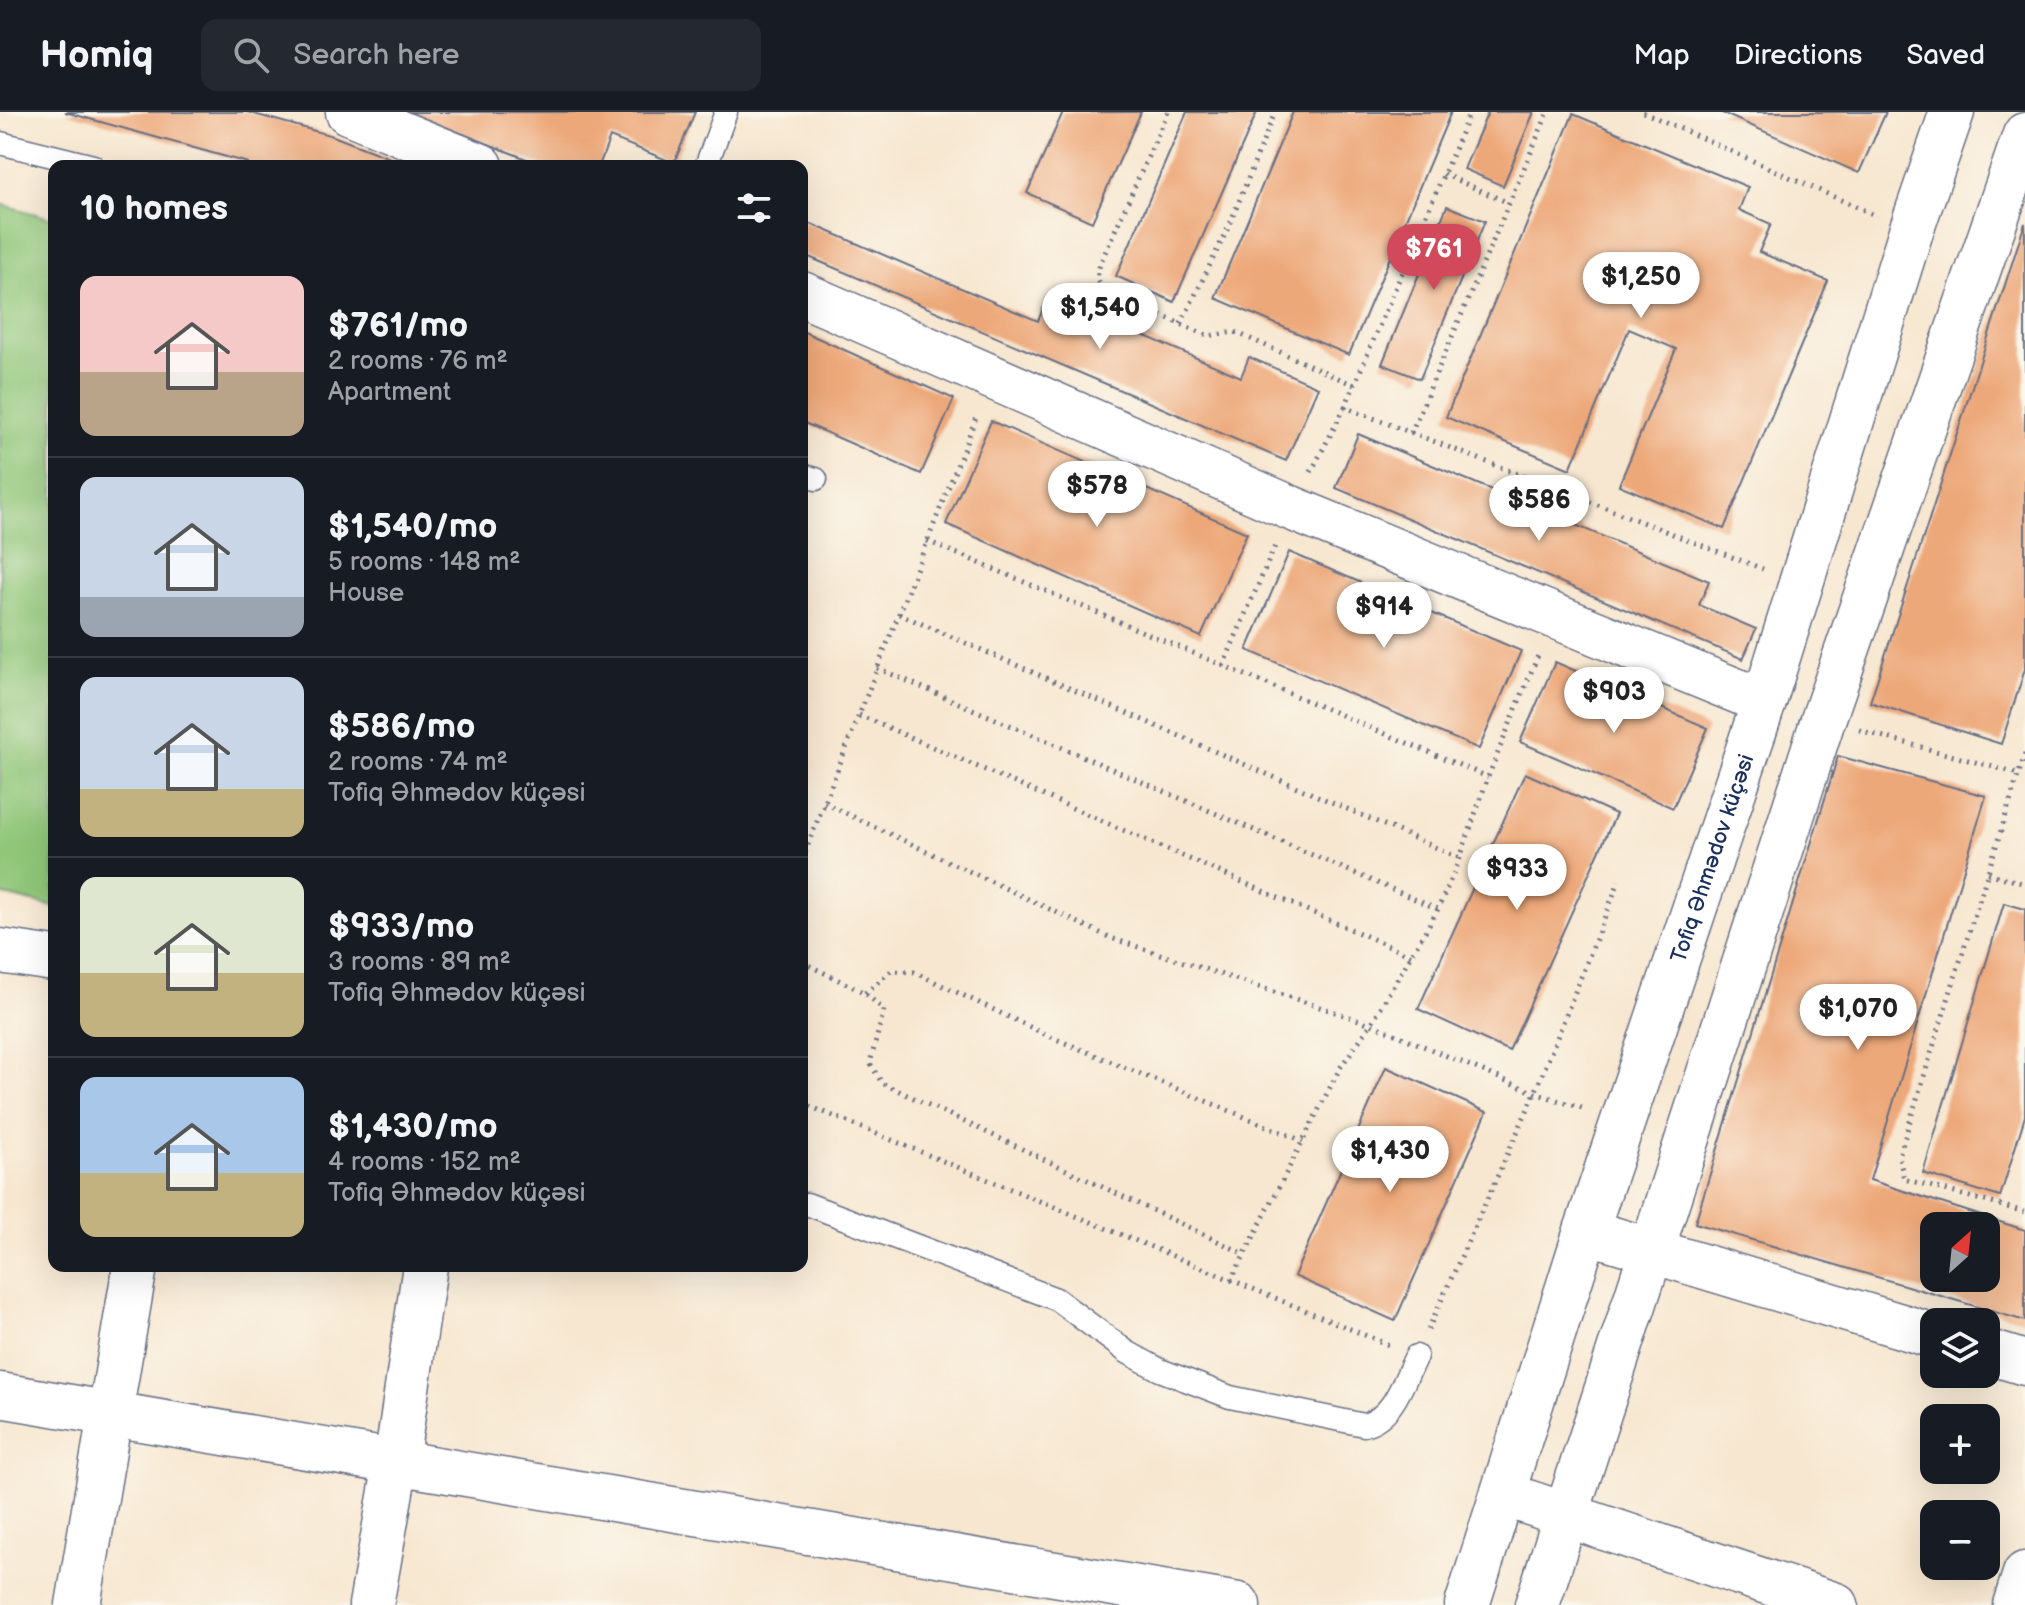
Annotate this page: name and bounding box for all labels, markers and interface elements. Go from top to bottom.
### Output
search box [201,19,761,91]
text: Homiq [40,33,153,78]
icon: search [229,33,273,77]
text: Search here [293,37,460,73]
text: Map [1633,39,1690,72]
text: Directions [1734,39,1862,72]
text: Saved [1906,39,1985,72]
icon: filters [732,186,776,230]
text: 10 homes [80,188,228,229]
pin: $761 [1387,224,1481,292]
text: $761 [1405,234,1463,265]
pin: $1,250 [1576,252,1706,320]
text: $1,250 [1601,262,1681,293]
pin: $1,540 [1035,283,1165,351]
text: $1,540 [1060,293,1140,324]
text: $761/mo [328,305,468,346]
icon: home [144,308,240,404]
text: 2 rooms · 76 m² [328,346,508,377]
text: Apartment [328,377,451,408]
pin: $578 [1050,461,1144,529]
text: $578 [1066,471,1128,502]
pin: $586 [1492,475,1586,543]
text: $586 [1507,485,1571,516]
text: $1,540/mo [328,506,497,547]
icon: home [144,509,240,605]
text: 5 rooms · 148 m² [328,547,520,578]
text: House [328,578,404,609]
pin: $914 [1337,582,1431,650]
text: $914 [1355,592,1413,623]
pin: $903 [1567,667,1661,735]
text: $903 [1582,677,1646,708]
text: $586/mo [328,706,475,747]
icon: home [144,709,240,805]
text: 2 rooms · 74 m² [328,747,508,778]
street label: Tofiq Əhmədov küçəsi [1665,751,1760,966]
text: Tofiq Əhmədov küçəsi [328,778,586,809]
pin: $933 [1470,844,1564,912]
text: $933 [1486,854,1548,885]
text: $933/mo [328,906,474,947]
icon: home [144,909,240,1005]
text: 3 rooms · 89 m² [328,947,511,978]
text: Tofiq Əhmədov küçəsi [328,978,586,1009]
pin: $1,070 [1793,984,1923,1052]
text: $1,070 [1818,994,1898,1025]
text: $1,430/mo [328,1106,498,1147]
icon: home [144,1109,240,1205]
pin: $1,430 [1325,1126,1455,1194]
text: $1,430 [1350,1136,1430,1167]
text: 4 rooms · 152 m² [328,1147,521,1178]
text: Tofiq Əhmədov küçəsi [328,1178,586,1209]
north arrow [1920,1212,2000,1292]
map controls [1920,1212,2000,1580]
button: layers [1920,1308,2000,1388]
button: + [1920,1404,2000,1484]
button: − [1920,1500,2000,1580]

